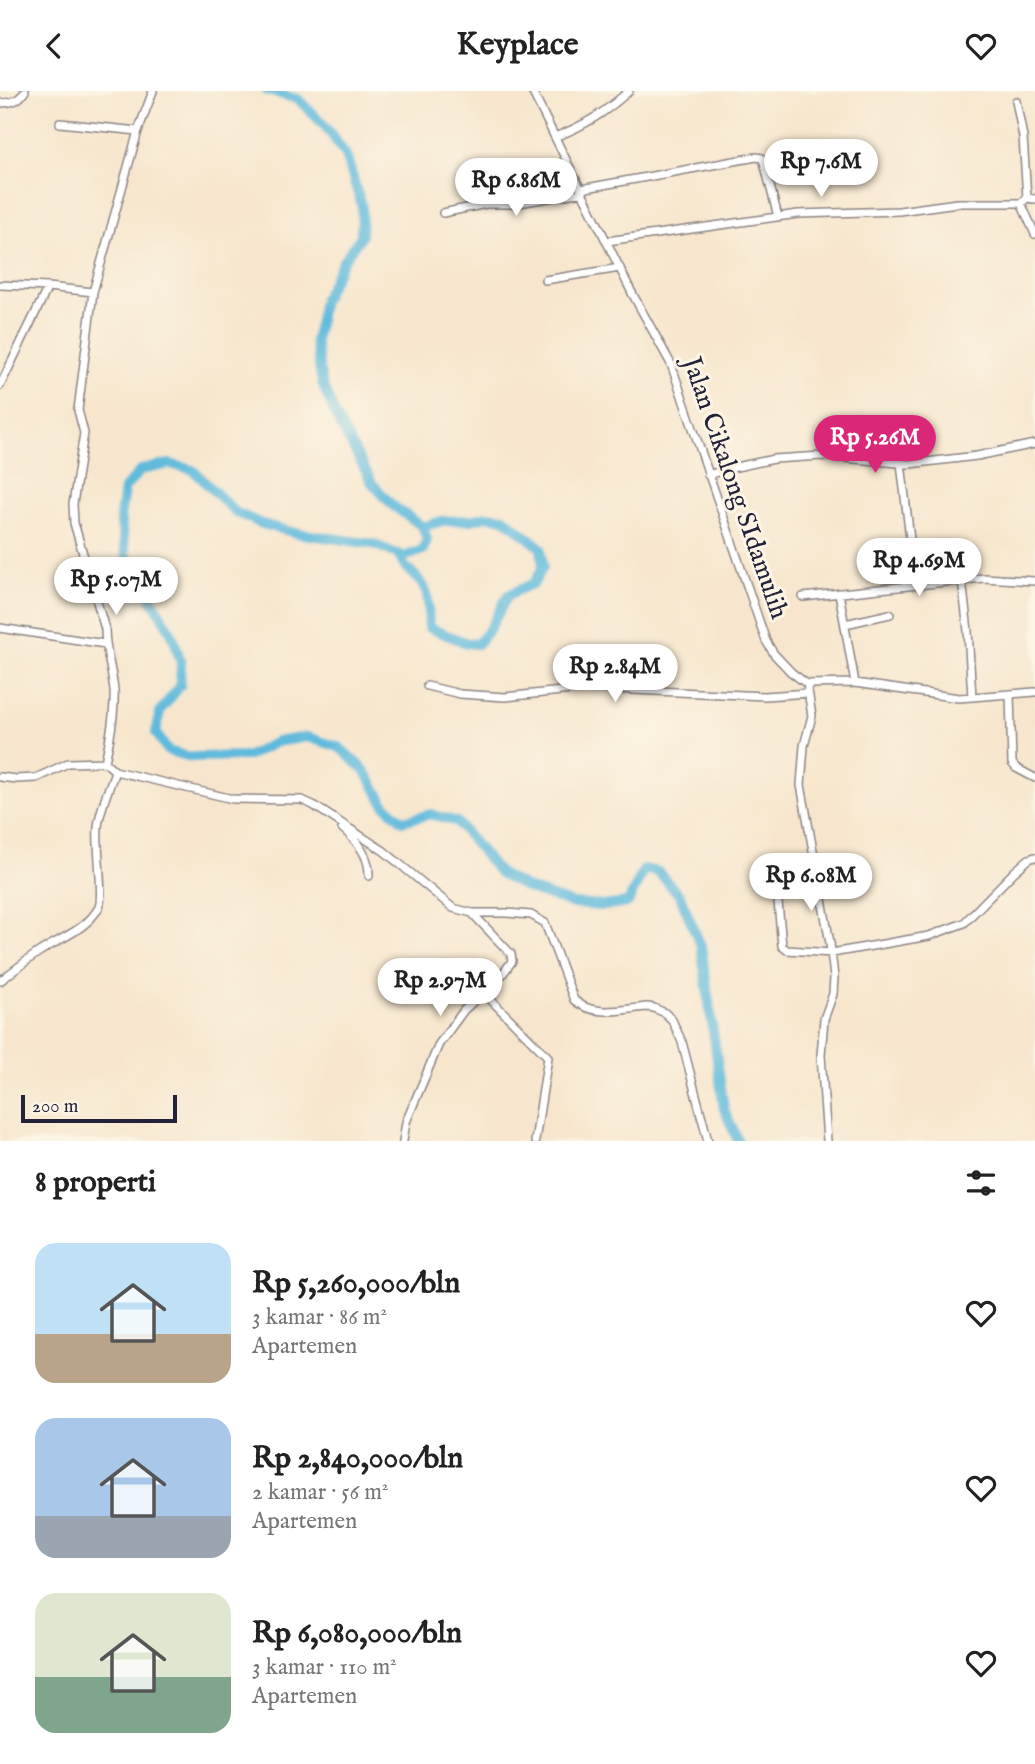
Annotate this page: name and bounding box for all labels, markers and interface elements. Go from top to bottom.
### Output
text: Keyplace [457,25,578,66]
icon: back [35,27,73,65]
icon: heart [962,27,1000,65]
pin: Rp 7.6M [756,139,886,199]
text: Rp 7.6M [780,147,862,176]
pin: Rp 6.86M [444,159,588,218]
text: Rp 6.86M [471,166,561,195]
street label: Jalan Cikalong SIdamulih [674,350,795,623]
pin: Rp 5.26M [803,415,947,475]
text: Rp 5.26M [830,423,920,452]
pin: Rp 4.69M [847,539,991,598]
text: Rp 4.69M [873,546,965,575]
pin: Rp 5.07M [44,557,188,617]
text: Rp 5.07M [70,565,162,594]
pin: Rp 2.84M [543,645,687,704]
text: Rp 2.84M [569,652,661,681]
pin: Rp 6.08M [739,853,883,913]
text: Rp 6.08M [765,861,857,890]
pin: Rp 2.97M [368,958,512,1018]
text: Rp 2.97M [393,966,487,995]
scale bar [21,1092,177,1124]
text: 200 m [32,1095,78,1119]
text: 8 properti [35,1164,156,1202]
icon: filters [962,1164,1000,1202]
text: Rp 5,260,000/bln [252,1265,460,1303]
icon: home [91,1271,175,1355]
icon: heart [962,1294,1000,1332]
text: 3 kamar · 86 m² [252,1303,387,1332]
text: Apartemen [252,1332,357,1361]
text: Rp 2,840,000/bln [252,1440,463,1478]
icon: home [91,1446,175,1530]
icon: heart [962,1469,1000,1507]
text: 2 kamar · 56 m² [252,1478,389,1507]
text: Apartemen [252,1507,357,1536]
text: Rp 6,080,000/bln [252,1615,462,1653]
icon: home [91,1621,175,1705]
icon: heart [962,1644,1000,1682]
text: 3 kamar · 110 m² [252,1653,397,1682]
text: Apartemen [252,1682,357,1711]

